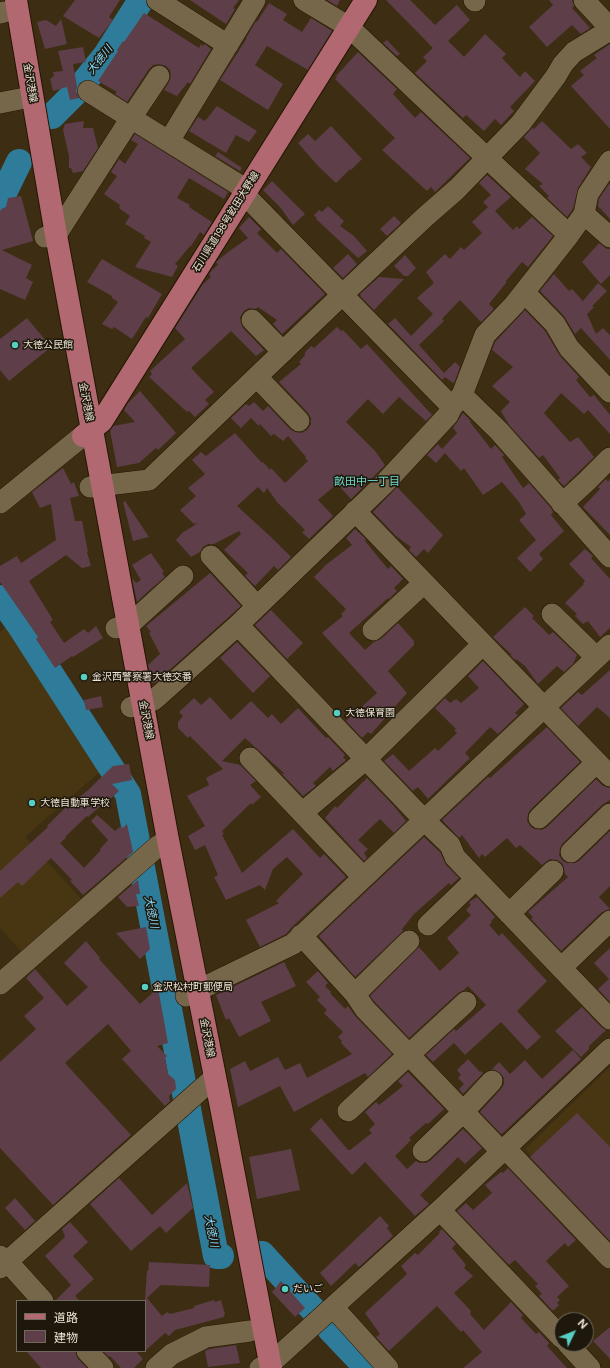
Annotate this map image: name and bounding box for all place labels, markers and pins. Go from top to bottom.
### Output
place label: 大徳公民館 [23,339,73,351]
marker: 大徳公民館 [10,340,20,350]
place label: 金沢西警察署大徳交番 [92,671,192,683]
marker: 金沢西警察署大徳交番 [79,672,89,682]
place label: 大徳保育園 [345,707,395,719]
marker: 大徳保育園 [332,708,342,718]
place label: 大徳自動車学校 [40,797,110,809]
marker: 大徳自動車学校 [27,798,37,808]
place label: 金沢松村町郵便局 [153,981,233,993]
marker: 金沢松村町郵便局 [140,982,150,992]
place label: だいご [293,1283,323,1295]
marker: だいご [280,1284,290,1294]

